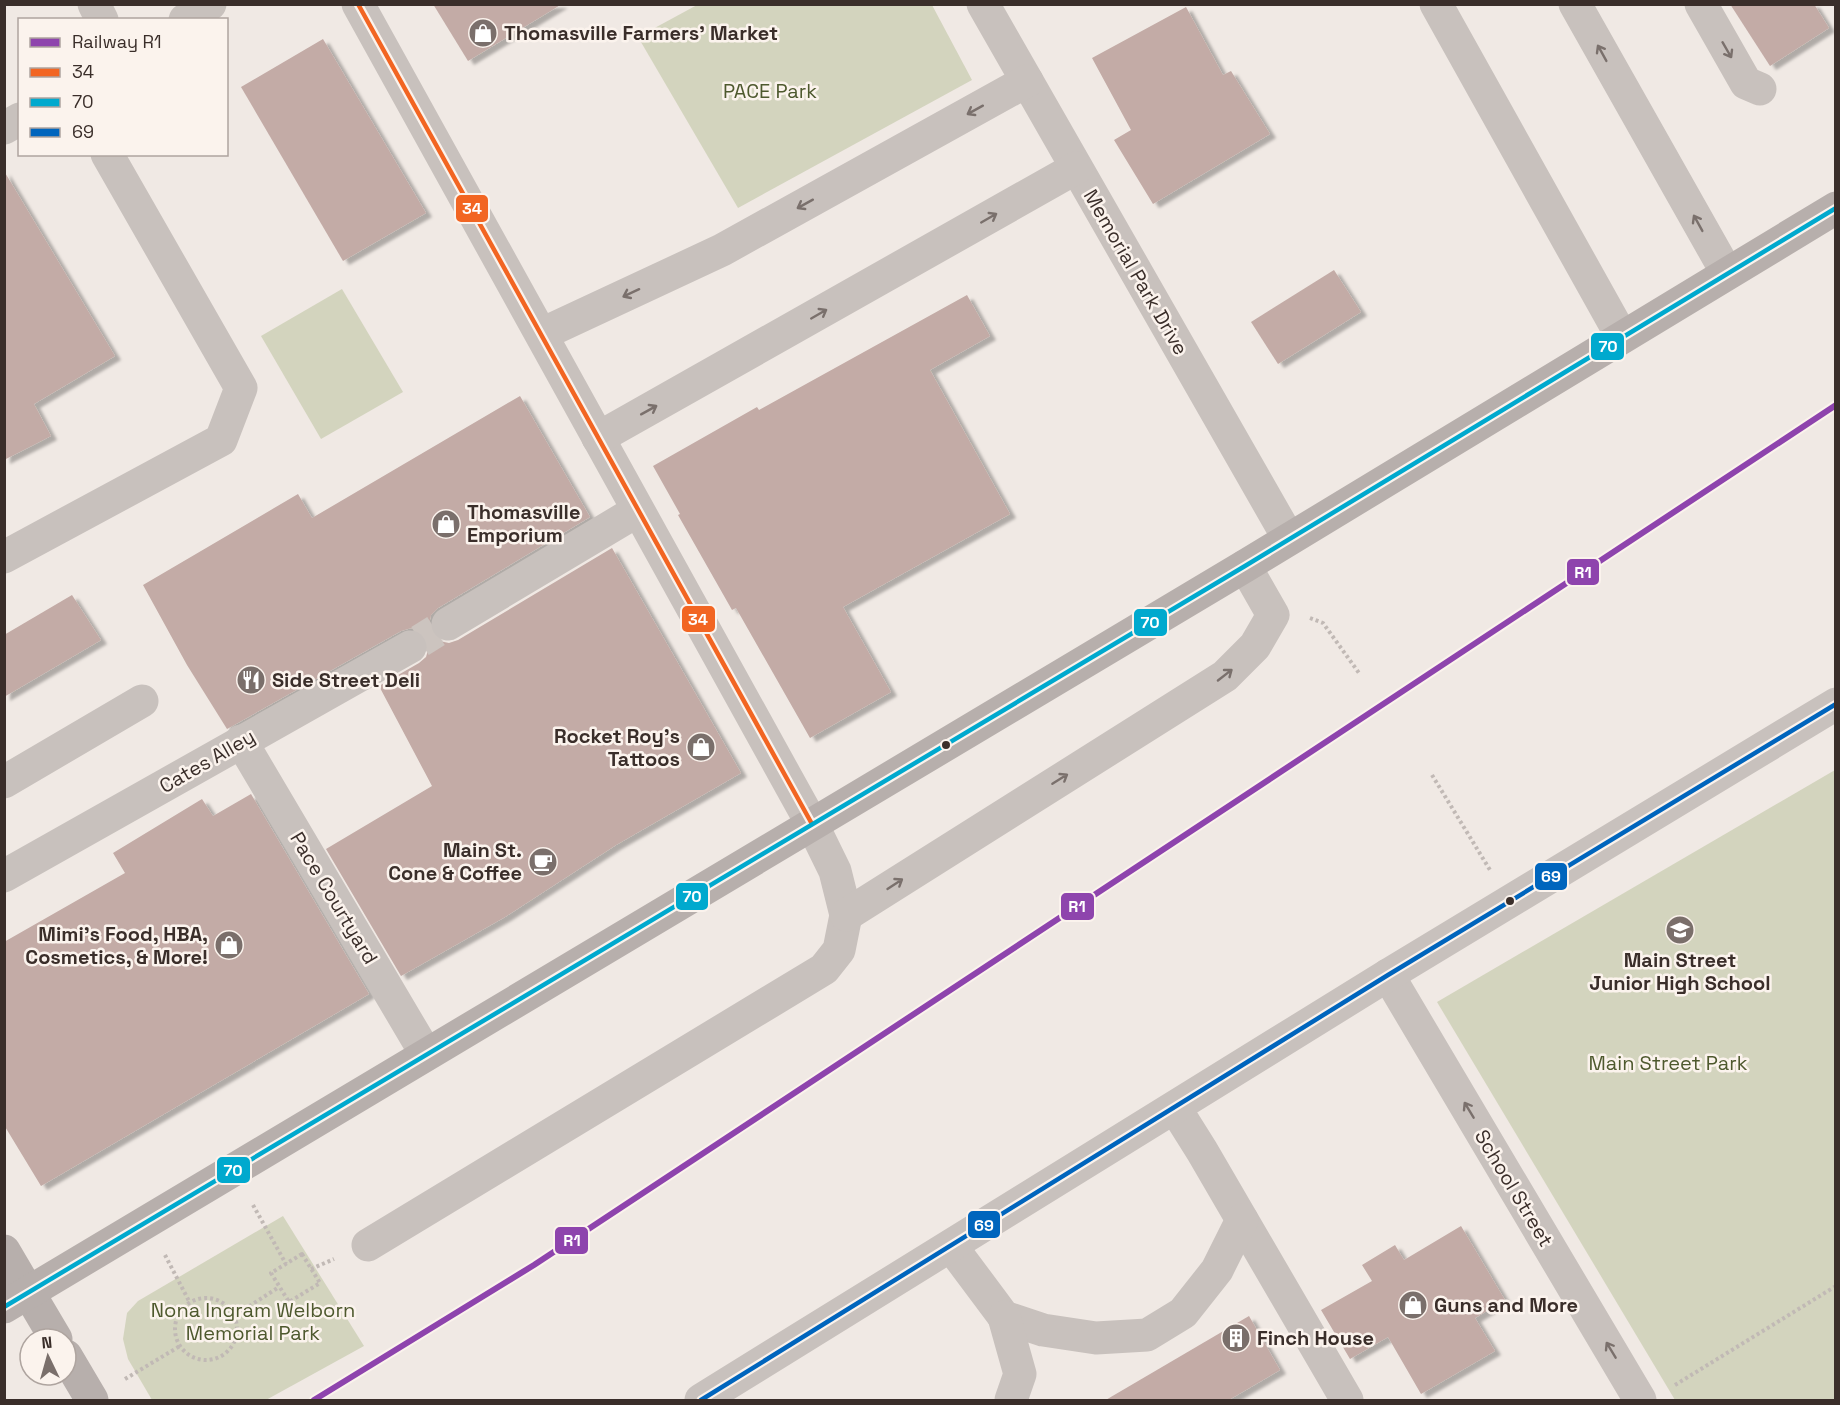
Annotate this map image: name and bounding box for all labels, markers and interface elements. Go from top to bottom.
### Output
shop icon: Thomasville Farmers' Market [467,17,499,49]
legend [18,18,228,156]
place label: Thomasville Farmers' Market [504,20,778,46]
text: Railway R1 [72,30,161,53]
one-way arrow [1722,41,1734,58]
one-way arrow [1596,45,1608,62]
text: 34 [72,60,94,83]
park label: PACE Park [723,78,817,104]
text: 70 [72,90,94,113]
one-way arrow [967,105,985,116]
text: 69 [72,120,94,143]
street label: Memorial Park Drive [1078,184,1194,360]
line badge: 34 [455,194,489,223]
text: 34 [462,198,482,219]
one-way arrow [797,198,814,210]
one-way arrow [980,211,997,223]
one-way arrow [1692,214,1703,232]
one-way arrow [623,287,641,299]
one-way arrow [810,308,827,320]
line badge: 70 [1590,332,1625,361]
text: 70 [1598,336,1618,357]
one-way arrow [641,403,658,415]
place label: Thomasville Emporium [467,499,580,548]
shop icon: Thomasville Emporium [430,508,462,540]
line badge: R1 [1566,558,1600,586]
text: R1 [1574,562,1592,583]
line badge: 34 [681,605,716,633]
line badge: 70 [1133,608,1168,637]
text: 34 [688,609,708,630]
text: 70 [1140,612,1160,633]
restaurant icon: Side Street Deli [235,664,267,696]
place label: Side Street Deli [272,667,420,693]
one-way arrow [1217,669,1233,682]
street label: Cates Alley [154,723,260,799]
place label: Rocket Roy's Tattoos [554,723,680,772]
shop icon: Rocket Roy's Tattoos [685,731,717,763]
unlabelled marker [940,739,952,751]
one-way arrow [1051,773,1068,785]
street label: Pace Courtyard [284,827,384,969]
place label: Main St. Cone & Coffee [388,837,522,886]
cafe icon: Main St. Cone & Coffee [527,846,559,878]
line badge: 69 [1534,862,1568,891]
text: 69 [1541,866,1561,887]
one-way arrow [887,877,904,890]
line badge: 70 [675,882,709,911]
text: 70 [682,886,702,907]
line badge: R1 [1060,892,1095,921]
unlabelled marker [1504,895,1516,907]
text: R1 [1068,896,1086,917]
school or university icon: Main Street Junior High School [1664,914,1696,946]
place label: Mimi's Food, HBA, Cosmetics, & More! [25,921,208,970]
shop icon: Mimi's Food, HBA, Cosmetics, & More! [213,929,245,961]
place label: Main Street Junior High School [1589,947,1771,996]
park label: Main Street Park [1589,1050,1748,1076]
one-way arrow [1462,1102,1474,1119]
street label: School Street [1469,1125,1559,1251]
line badge: 70 [216,1156,251,1184]
text: 70 [223,1160,243,1181]
line badge: 69 [967,1210,1001,1239]
text: 69 [974,1215,994,1236]
line badge: R1 [554,1226,589,1255]
text: R1 [563,1230,581,1251]
shop icon: Guns and More [1397,1289,1429,1321]
place label: Guns and More [1434,1292,1578,1318]
park label: Nona Ingram Welborn Memorial Park [151,1297,355,1346]
building icon: Finch House [1220,1322,1252,1354]
place label: Finch House [1257,1325,1374,1351]
north arrow [18,1327,78,1387]
text: N [40,1332,53,1353]
one-way arrow [1604,1342,1616,1359]

